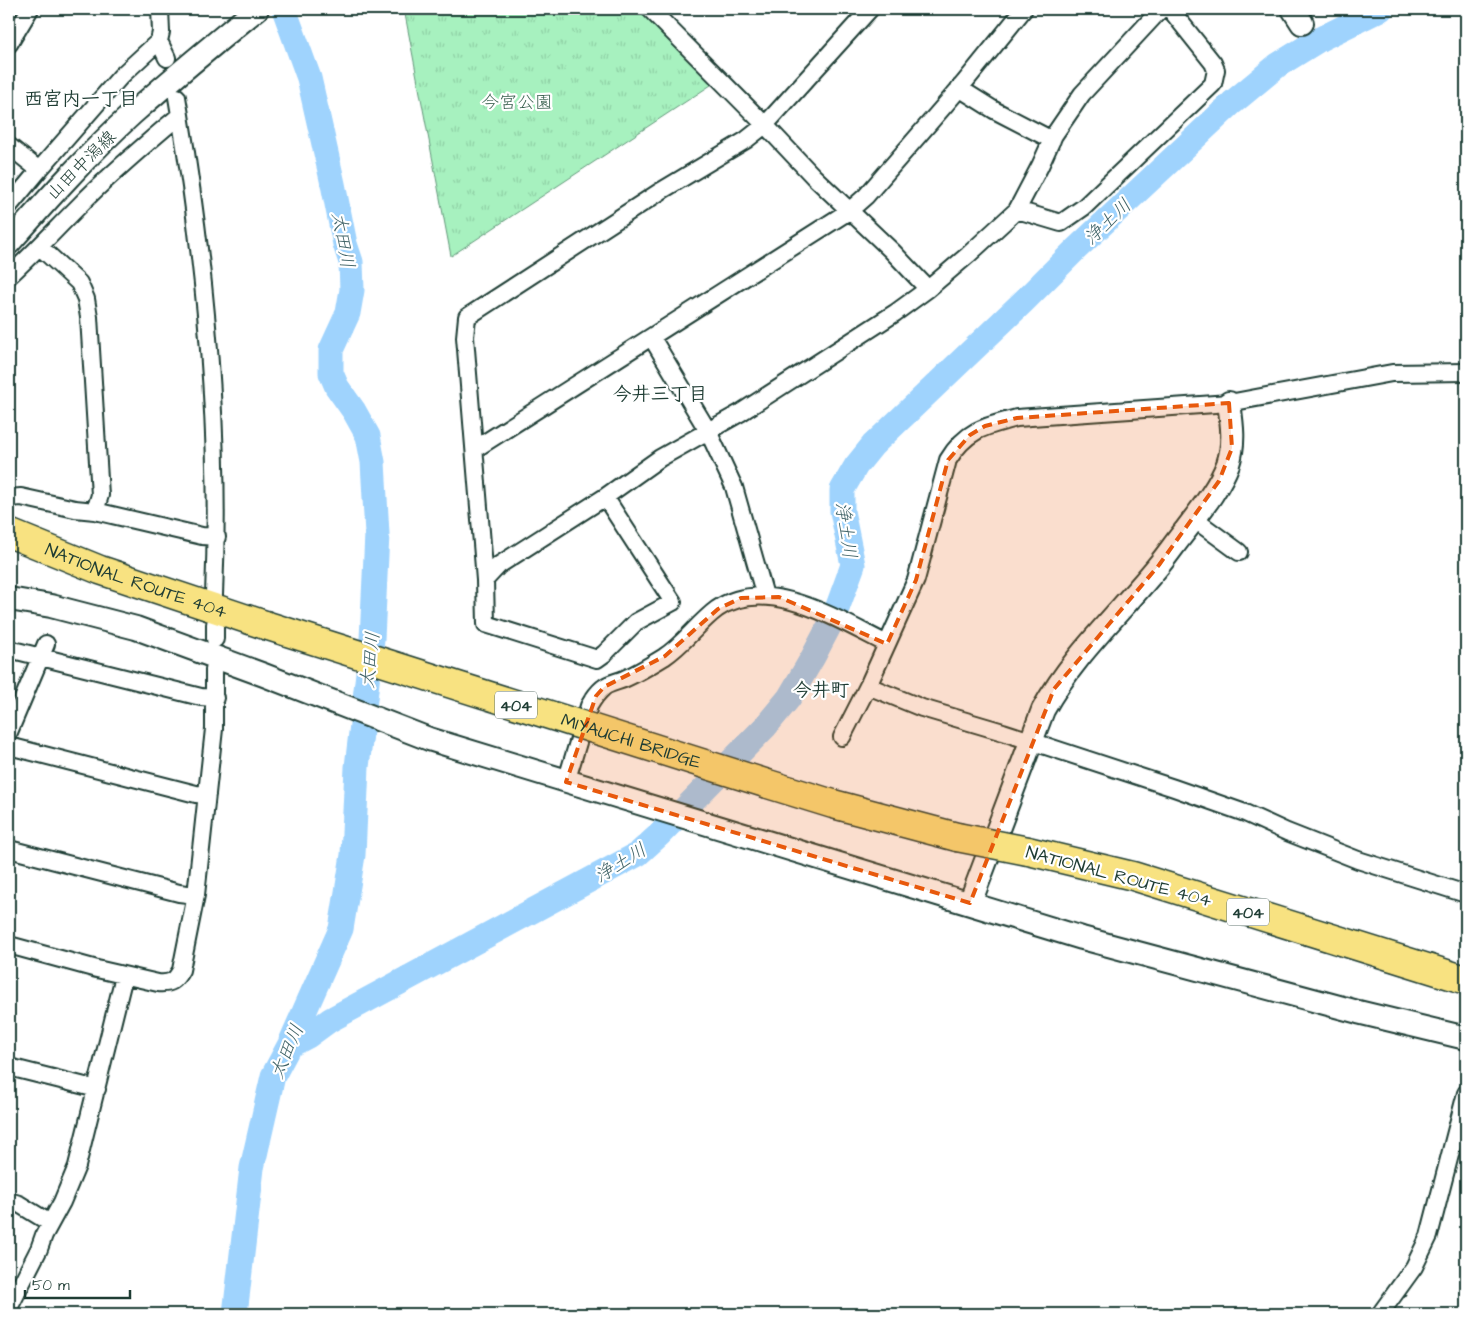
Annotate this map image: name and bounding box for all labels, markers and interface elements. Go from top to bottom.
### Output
district label: 西宮内一丁目 [24,86,138,113]
park label: 今宮公園 [481,90,553,115]
street label: 山田中潟線 [41,125,122,206]
water label: 浄土川 [1078,193,1138,252]
water label: 太田川 [324,210,361,271]
district label: 今井三丁目 [612,381,708,408]
water label: 浄土川 [828,500,863,560]
street label: NATIONAL ROUTE 404 [41,537,230,625]
water label: 太田川 [354,630,387,690]
district label: 今井町 [792,677,850,704]
road number: 404 [495,692,537,718]
street label: MIYAUCHI BRIDGE [558,707,705,775]
water label: 浄土川 [589,837,652,890]
street label: NATIONAL ROUTE 404 [1023,840,1214,913]
road number: 404 [1227,899,1269,926]
water label: 太田川 [264,1020,311,1083]
scale bar [25,1268,130,1300]
text: 50 m [32,1275,70,1296]

